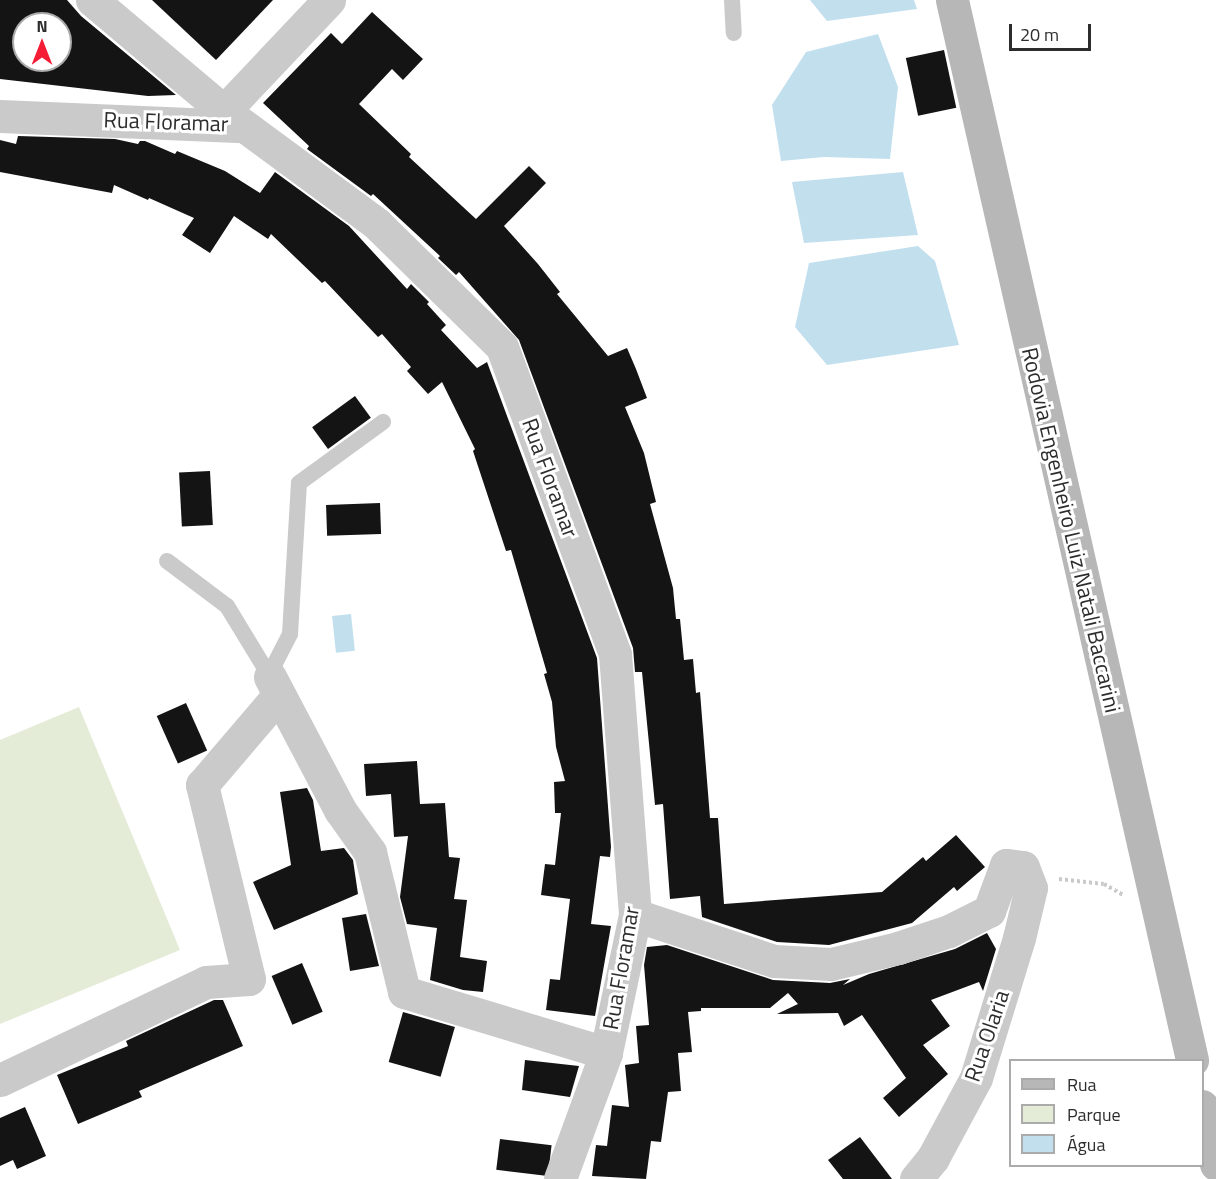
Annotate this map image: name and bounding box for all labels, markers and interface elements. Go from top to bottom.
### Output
north arrow [12,12,72,72]
scale bar [1012,12,1094,50]
text: N [36,14,48,38]
text: 20 m [1020,21,1059,48]
street label: Rua Floramar [103,107,229,137]
street label: Rodovia Engenheiro Luiz Natali Baccarini [1016,345,1126,715]
street label: Rua Floramar [516,415,584,541]
street label: Rua Floramar [597,904,645,1032]
street label: Rua Olaria [959,987,1015,1085]
legend [1009,1059,1204,1167]
text: Rua [1067,1071,1097,1098]
text: Parque [1067,1101,1121,1128]
text: Água [1067,1131,1105,1158]

